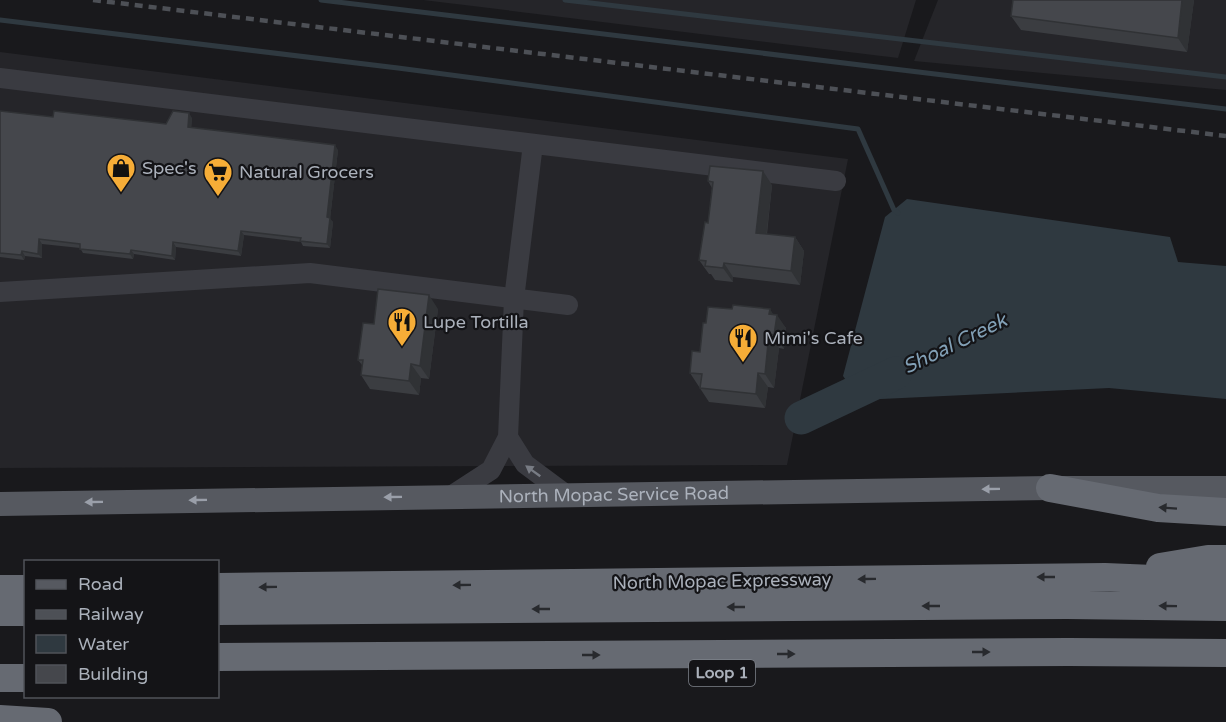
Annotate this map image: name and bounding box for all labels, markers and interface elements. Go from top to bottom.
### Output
shop icon: Spec's [105,152,137,194]
supermarket icon: Natural Grocers [202,156,234,198]
place label: Spec's [142,157,197,179]
place label: Natural Grocers [239,161,374,183]
restaurant icon: Lupe Tortilla [386,306,418,348]
water label: Shoal Creek [899,308,1013,379]
place label: Lupe Tortilla [423,311,529,333]
restaurant icon: Mimi's Cafe [727,322,759,364]
place label: Mimi's Cafe [764,327,863,349]
one-way arrow [526,465,542,477]
street label: North Mopac Service Road [499,482,729,507]
one-way arrow [982,485,1001,494]
one-way arrow [383,492,402,502]
one-way arrow [188,496,207,505]
one-way arrow [84,497,103,507]
one-way arrow [1158,503,1177,513]
legend [24,560,219,698]
street label: North Mopac Expressway [612,568,832,594]
one-way arrow [1037,572,1056,582]
text: Road [78,573,123,595]
one-way arrow [858,574,877,584]
one-way arrow [453,580,472,590]
one-way arrow [258,582,277,592]
one-way arrow [921,601,940,611]
one-way arrow [1158,601,1177,611]
one-way arrow [726,602,745,612]
text: Railway [78,603,144,625]
one-way arrow [531,604,550,614]
text: Water [78,633,129,655]
one-way arrow [971,647,990,657]
one-way arrow [776,649,795,658]
one-way arrow [581,650,600,660]
road number: Loop 1 [689,660,755,686]
text: Building [78,663,148,685]

